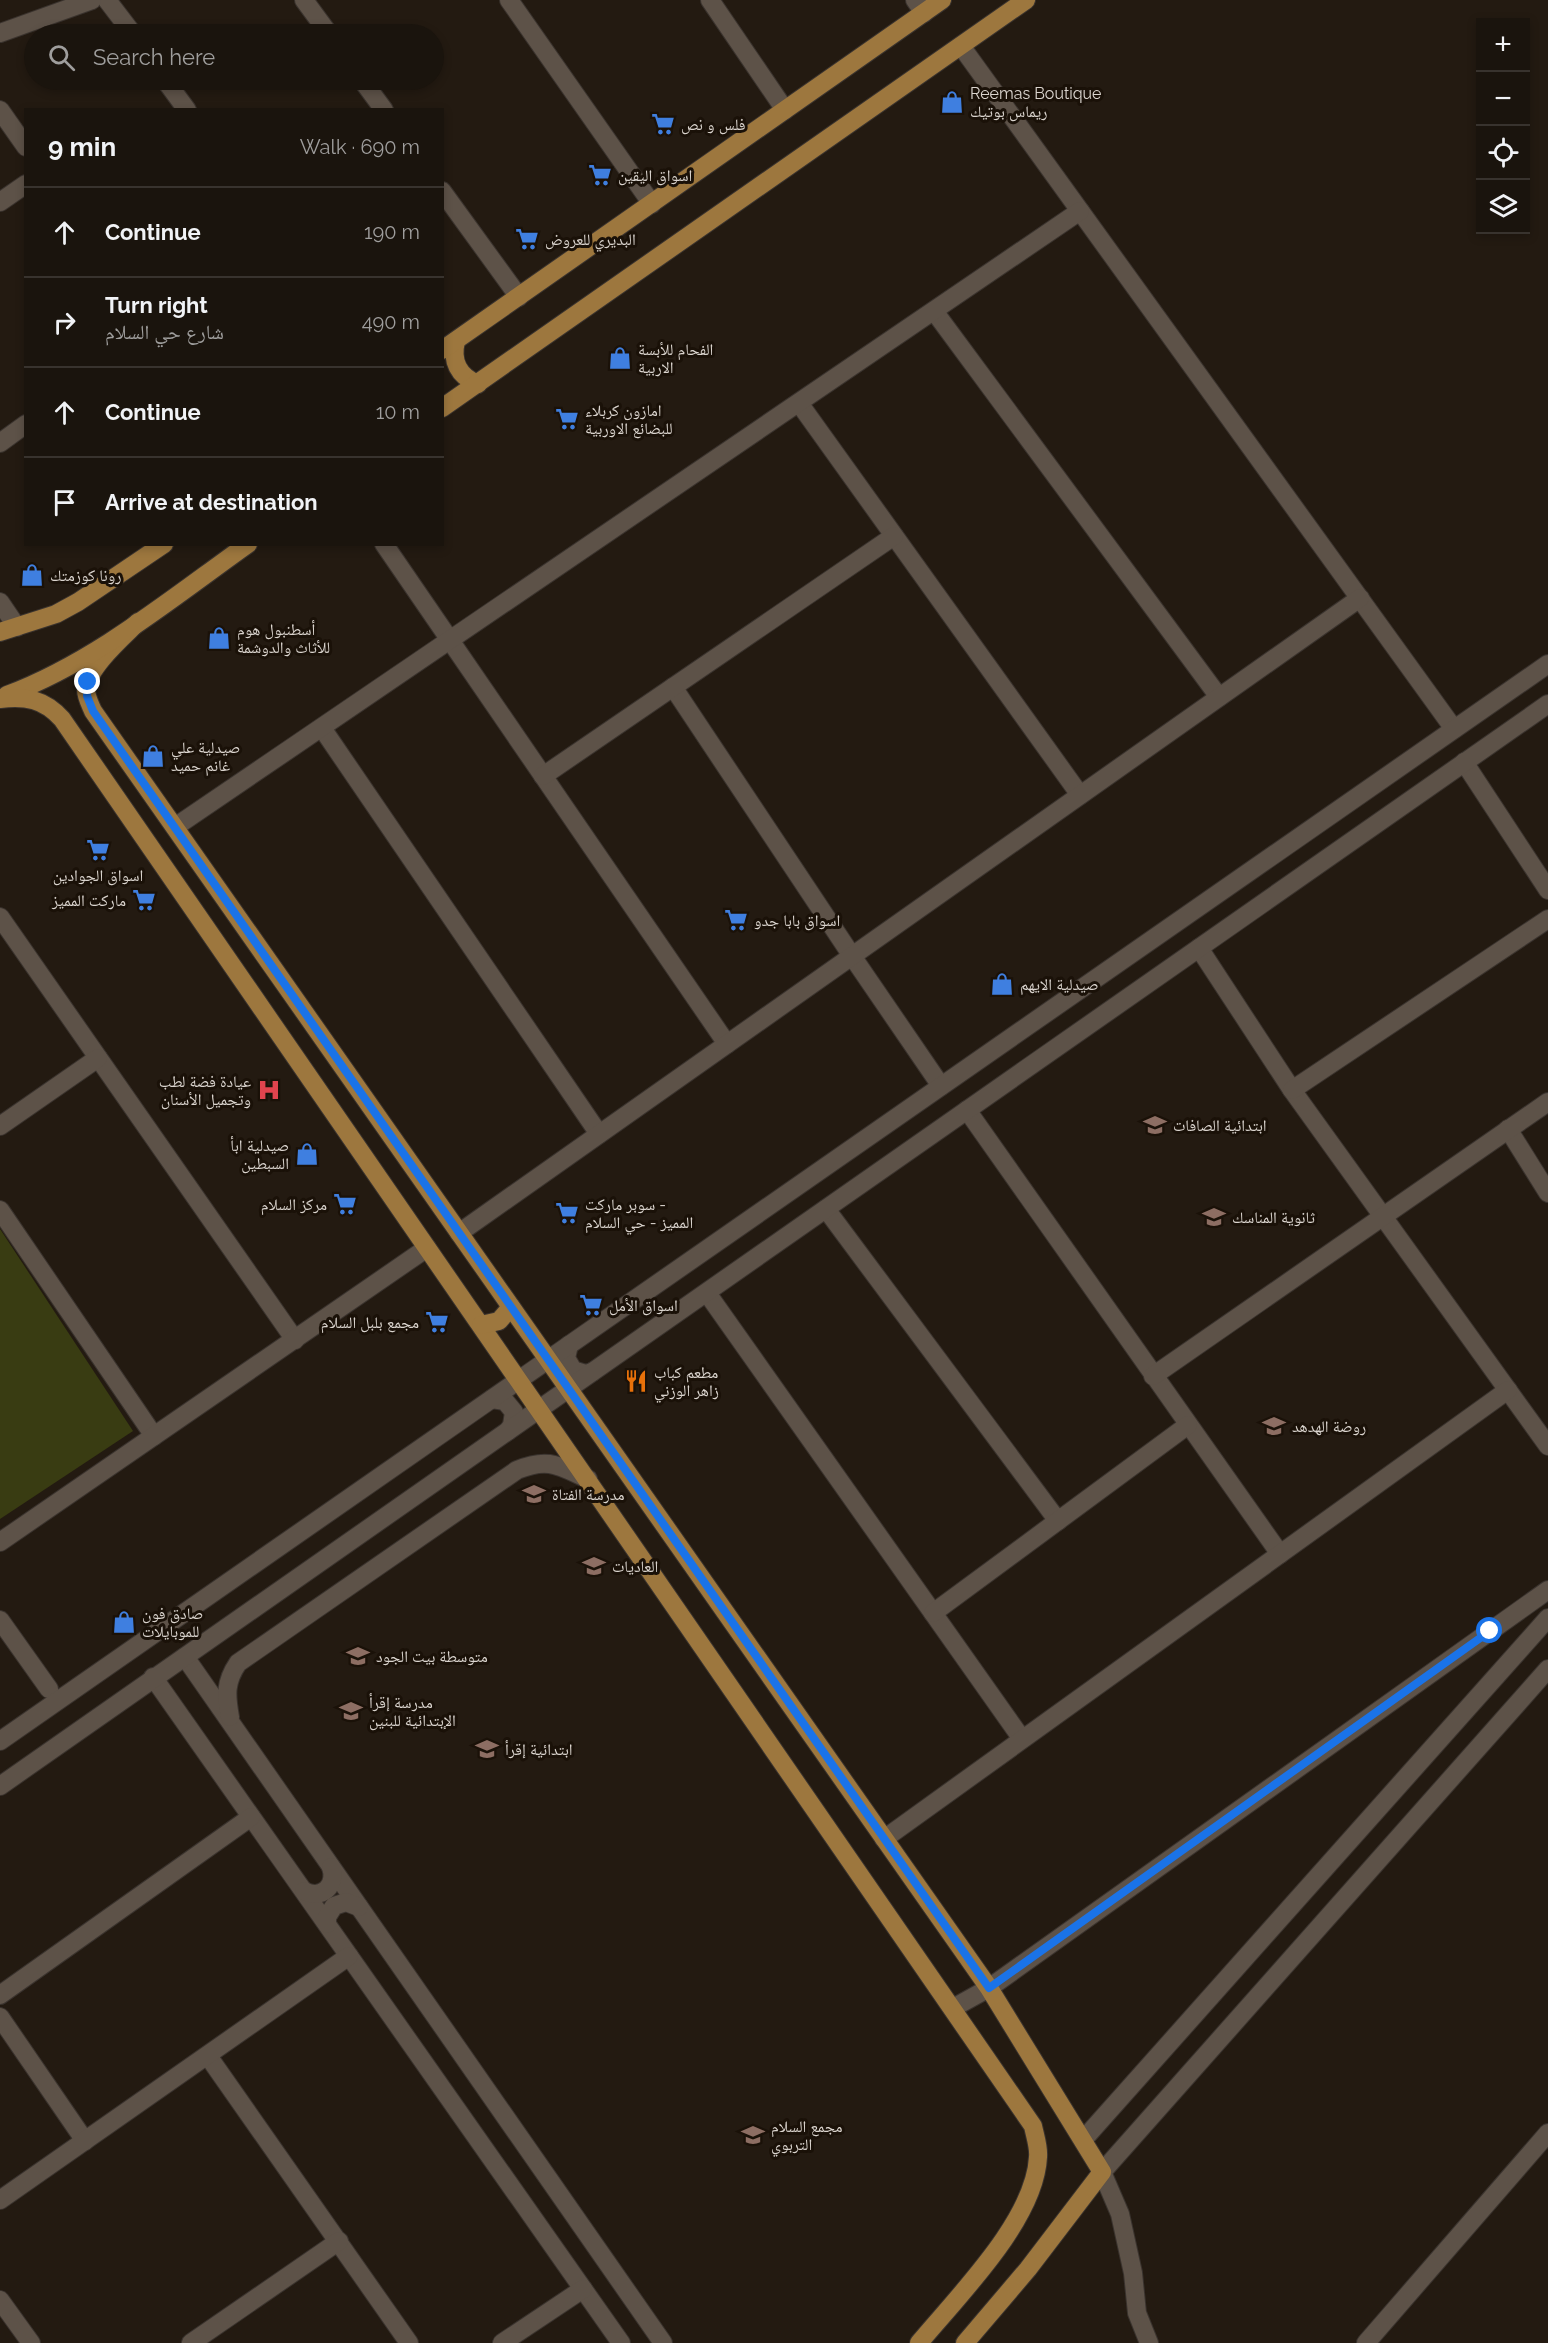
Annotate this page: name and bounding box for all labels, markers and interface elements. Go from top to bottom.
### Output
map controls [1476,18,1530,234]
button: + [1476,18,1530,72]
search box [24,24,444,90]
icon: search [45,41,78,74]
text: Search here [93,44,215,70]
button: − [1476,72,1530,126]
place label: Reemas Boutique ريماس بوتيك [970,84,1102,122]
shop icon: Reemas Boutique ريماس بوتيك [939,89,965,115]
supermarket icon: فلس و نص [650,111,676,137]
place label: فلس و نص [681,115,746,135]
button: locate [1476,126,1530,180]
text: 9 min [48,132,116,162]
text: Walk · 690 m [300,135,420,159]
supermarket icon: اسواق اليقين [587,162,613,188]
place label: اسواق اليقين [618,166,692,186]
button: layers [1476,180,1530,234]
icon: ahead [48,216,81,249]
text: Continue [105,219,201,245]
text: 190 m [364,220,420,244]
supermarket icon: البديري للعروض [514,226,540,252]
place label: البديري للعروض [545,230,636,252]
text: Turn right [105,292,208,318]
icon: right [48,306,81,339]
text: 490 m [362,310,420,334]
text: شارع حي السلام [105,320,224,344]
place label: الفحام للأبسة الاربية [638,340,713,377]
shop icon: الفحام للأبسة الاربية [607,345,633,371]
icon: ahead [48,396,81,429]
text: Continue [105,399,201,425]
text: 10 m [376,400,420,424]
place label: امازون كربلاء للبضائع الاوربية [585,401,673,439]
supermarket icon: امازون كربلاء للبضائع الاوربية [554,406,580,432]
icon: arrive [48,486,81,519]
text: Arrive at destination [105,489,318,515]
shop icon: رونا كوزمتك [19,562,45,588]
place label: رونا كوزمتك [50,566,121,585]
place label: أسطنبول هوم للأثاث والدوشمة [237,620,330,657]
shop icon: أسطنبول هوم للأثاث والدوشمة [206,625,232,651]
route end [74,668,100,694]
place label: صيدلية علي غانم حميد [171,738,240,776]
shop icon: صيدلية علي غانم حميد [140,743,166,769]
supermarket icon: اسواق الجوادين [85,837,111,863]
place label: اسواق الجوادين [53,866,143,886]
supermarket icon: ماركت المميز [131,887,157,913]
place label: ماركت المميز [51,891,126,910]
supermarket icon: اسواق بابا جدو [723,907,749,933]
place label: اسواق بابا جدو [754,911,840,931]
shop icon: صيدلية الايهم [989,971,1015,997]
place label: صيدلية الايهم [1020,975,1099,995]
place label: عيادة فضة لطب وتجميل الأسنان [159,1072,251,1110]
hospital icon: عيادة فضة لطب وتجميل الأسنان [256,1077,282,1103]
school or university icon: ابتدائية الصافات [1142,1112,1168,1138]
place label: ابتدائية الصافات [1173,1116,1267,1135]
place label: صيدلية ابأ السبطين [230,1136,289,1174]
shop icon: صيدلية ابأ السبطين [294,1141,320,1167]
supermarket icon: مركز السلام [332,1191,358,1217]
place label: مركز السلام [261,1195,327,1215]
place label: سوبر ماركت - المميز - حي السلام [585,1195,693,1235]
supermarket icon: سوبر ماركت - المميز - حي السلام [554,1200,580,1226]
school or university icon: ثانوية المناسك [1201,1204,1227,1230]
place label: ثانوية المناسك [1232,1208,1316,1227]
supermarket icon: اسواق الأمل [578,1292,604,1318]
place label: اسواق الأمل [609,1296,678,1316]
supermarket icon: مجمع بلبل السلام [424,1309,450,1335]
place label: مجمع بلبل السلام [321,1313,419,1333]
place label: مطعم كباب زاهر الوزني [654,1363,719,1403]
restaurant icon: مطعم كباب زاهر الوزني [623,1368,649,1394]
school or university icon: روضة الهدهد [1261,1413,1287,1439]
place label: روضة الهدهد [1292,1417,1366,1436]
school or university icon: مدرسة الفتاة [521,1481,547,1507]
place label: مدرسة الفتاة [552,1485,625,1504]
school or university icon: العاديات [581,1553,607,1579]
place label: العاديات [612,1557,658,1576]
place label: صادق فون للموبايلات [142,1604,203,1641]
shop icon: صادق فون للموبايلات [111,1609,137,1635]
route start [1476,1617,1502,1643]
school or university icon: متوسطة بيت الجود [345,1643,371,1669]
place label: متوسطة بيت الجود [376,1647,488,1666]
place label: مدرسة إقرأ الإبتدائية للبنين [369,1693,456,1731]
school or university icon: مدرسة إقرأ الإبتدائية للبنين [338,1698,364,1724]
school or university icon: ابتدائية إقرأ [474,1736,500,1762]
place label: ابتدائية إقرأ [505,1740,573,1759]
place label: مجمع السلام التربوي [771,2117,843,2157]
school or university icon: مجمع السلام التربوي [740,2122,766,2148]

